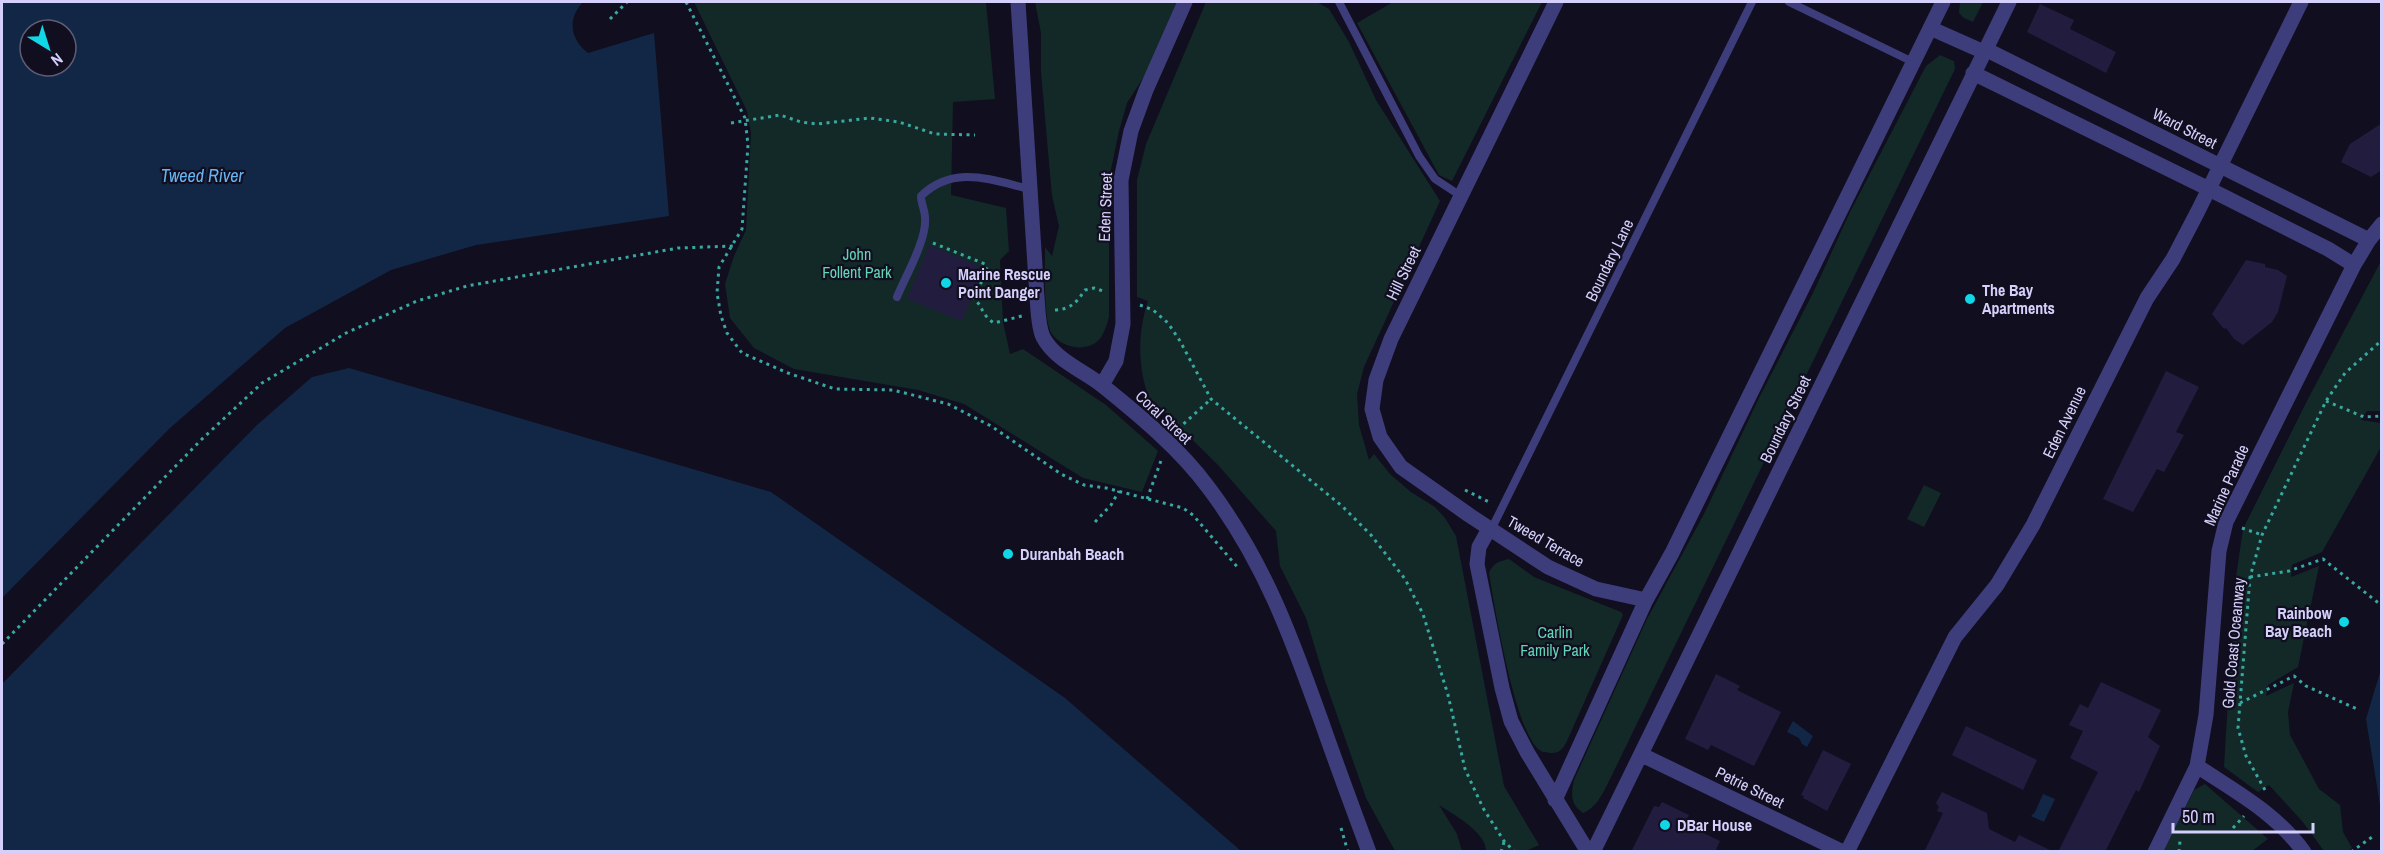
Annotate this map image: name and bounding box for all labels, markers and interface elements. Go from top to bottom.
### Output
north arrow [18,18,78,78]
text: N [47,48,68,71]
street label: Ward Street [2149,102,2221,154]
water label: Tweed River [161,163,244,188]
street label: Eden Street [1093,172,1117,242]
street label: Boundary Lane [1580,215,1638,305]
street label: Hill Street [1380,242,1426,304]
park label: John Follent Park [822,243,892,283]
place label: Marine Rescue Point Danger [958,263,1051,303]
marker: Marine Rescue Point Danger [939,276,953,290]
place label: The Bay Apartments [1982,279,2055,319]
marker: The Bay Apartments [1963,292,1977,306]
street label: Boundary Street [1754,371,1816,466]
street label: Eden Avenue [2037,382,2091,462]
street label: Coral Street [1131,385,1197,449]
street label: Marine Parade [2198,441,2254,529]
street label: Tweed Terrace [1503,510,1589,572]
place label: Duranbah Beach [1020,543,1124,565]
marker: Duranbah Beach [1001,547,1015,561]
street label: Gold Coast Oceanway [2216,576,2250,709]
place label: Rainbow Bay Beach [2265,602,2333,642]
marker: Rainbow Bay Beach [2337,615,2351,629]
park label: Carlin Family Park [1520,621,1590,661]
street label: Petrie Street [1712,761,1788,813]
scale bar [2173,796,2312,834]
text: 50 m [2182,804,2215,829]
place label: DBar House [1677,814,1752,836]
marker: DBar House [1658,818,1672,832]

